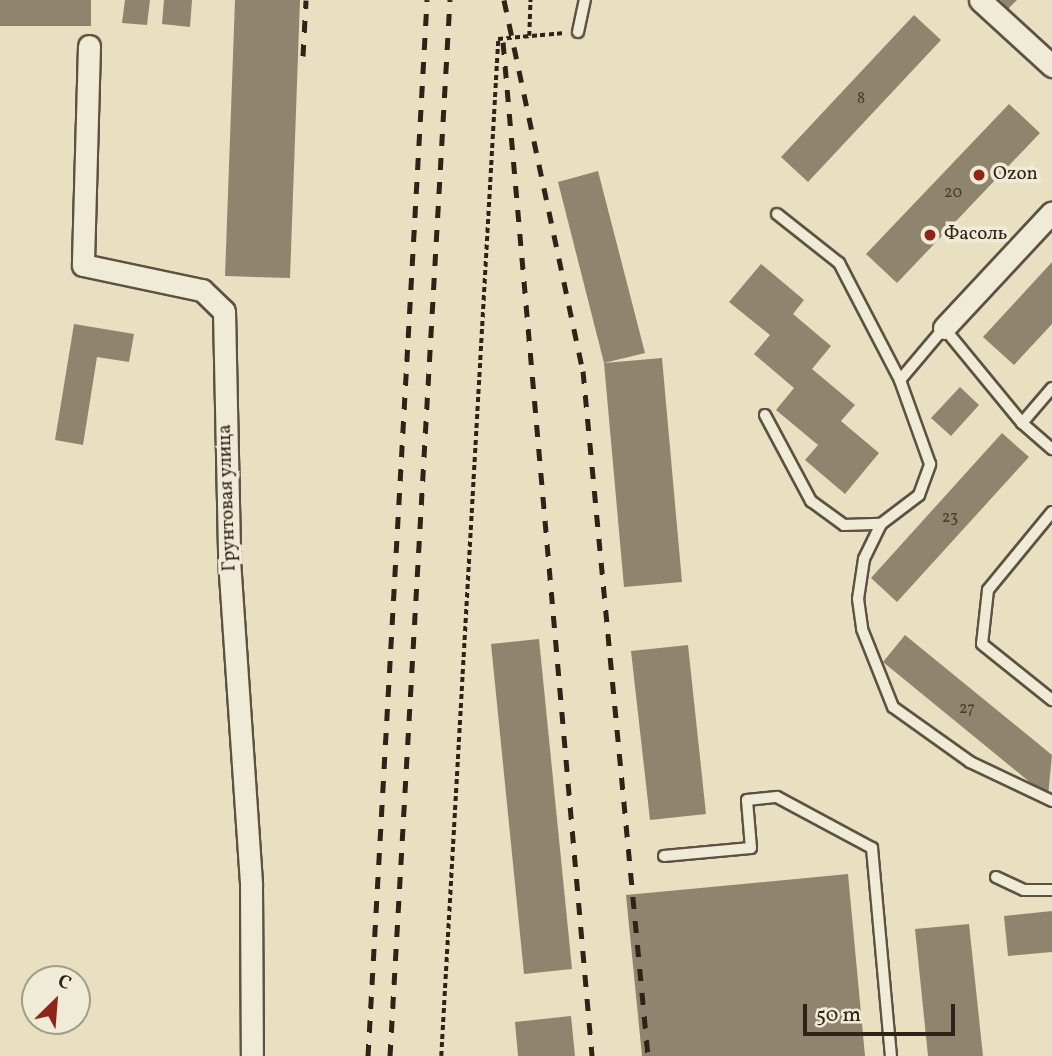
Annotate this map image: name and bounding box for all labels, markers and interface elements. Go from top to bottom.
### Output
house number: 8 [857,89,865,109]
place label: Ozon [993,164,1038,186]
marker: Ozon [971,167,987,183]
house number: 20 [944,183,962,203]
place label: Фасоль [944,224,1007,246]
marker: Фасоль [922,227,938,243]
street label: Грунтовая улица [214,424,242,572]
house number: 23 [942,508,958,528]
house number: 27 [959,699,975,719]
north arrow [21,965,91,1035]
text: С [53,968,75,997]
scale bar [807,990,959,1034]
text: 50 m [816,1001,861,1030]

